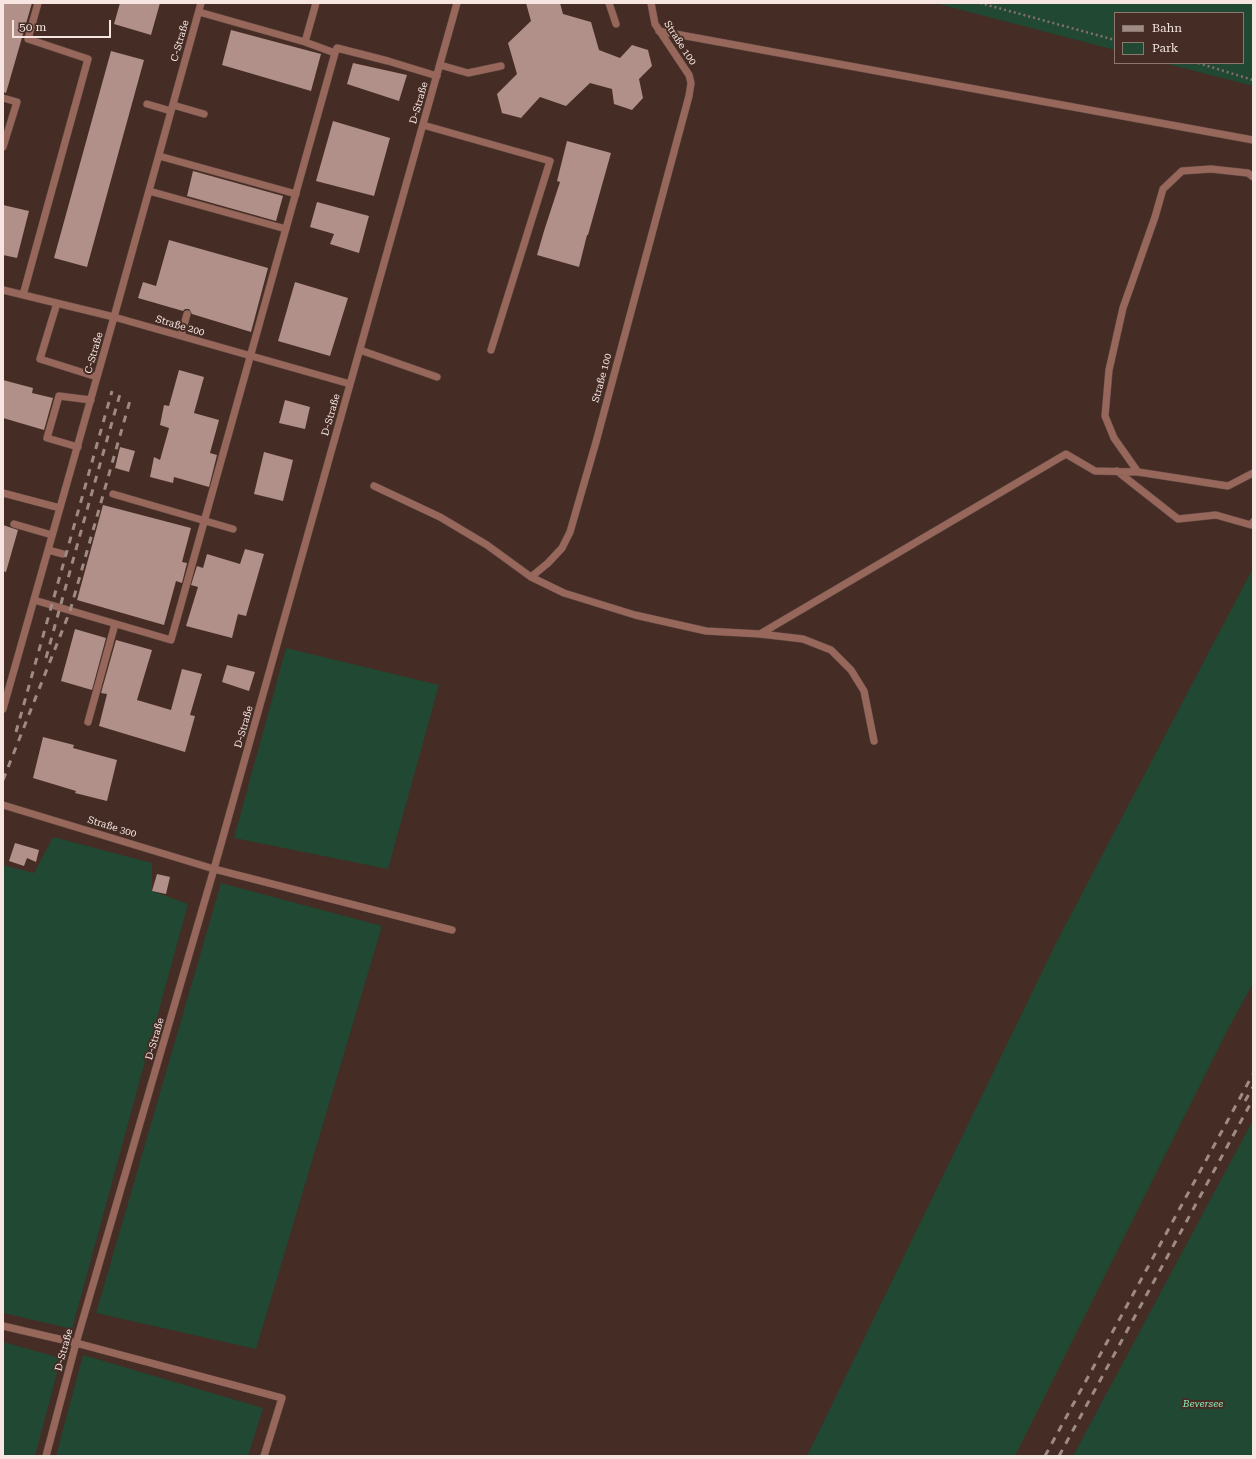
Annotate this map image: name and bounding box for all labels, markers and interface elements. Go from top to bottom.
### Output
scale bar [14,12,113,38]
legend [1114,12,1244,64]
street label: C-Straße [168,19,192,63]
street label: Straße 100 [661,19,699,67]
text: 50 m [19,20,46,34]
text: Bahn [1152,21,1182,35]
text: Park [1152,41,1178,55]
street label: D-Straße [407,81,431,125]
street label: Straße 200 [154,313,206,339]
street label: C-Straße [82,331,106,375]
street label: Straße 100 [590,352,614,404]
street label: D-Straße [319,393,343,437]
street label: D-Straße [232,705,256,749]
street label: Straße 300 [86,814,138,840]
street label: D-Straße [143,1017,167,1061]
street label: D-Straße [53,1328,75,1372]
park label: Beversee [1183,1398,1223,1410]

